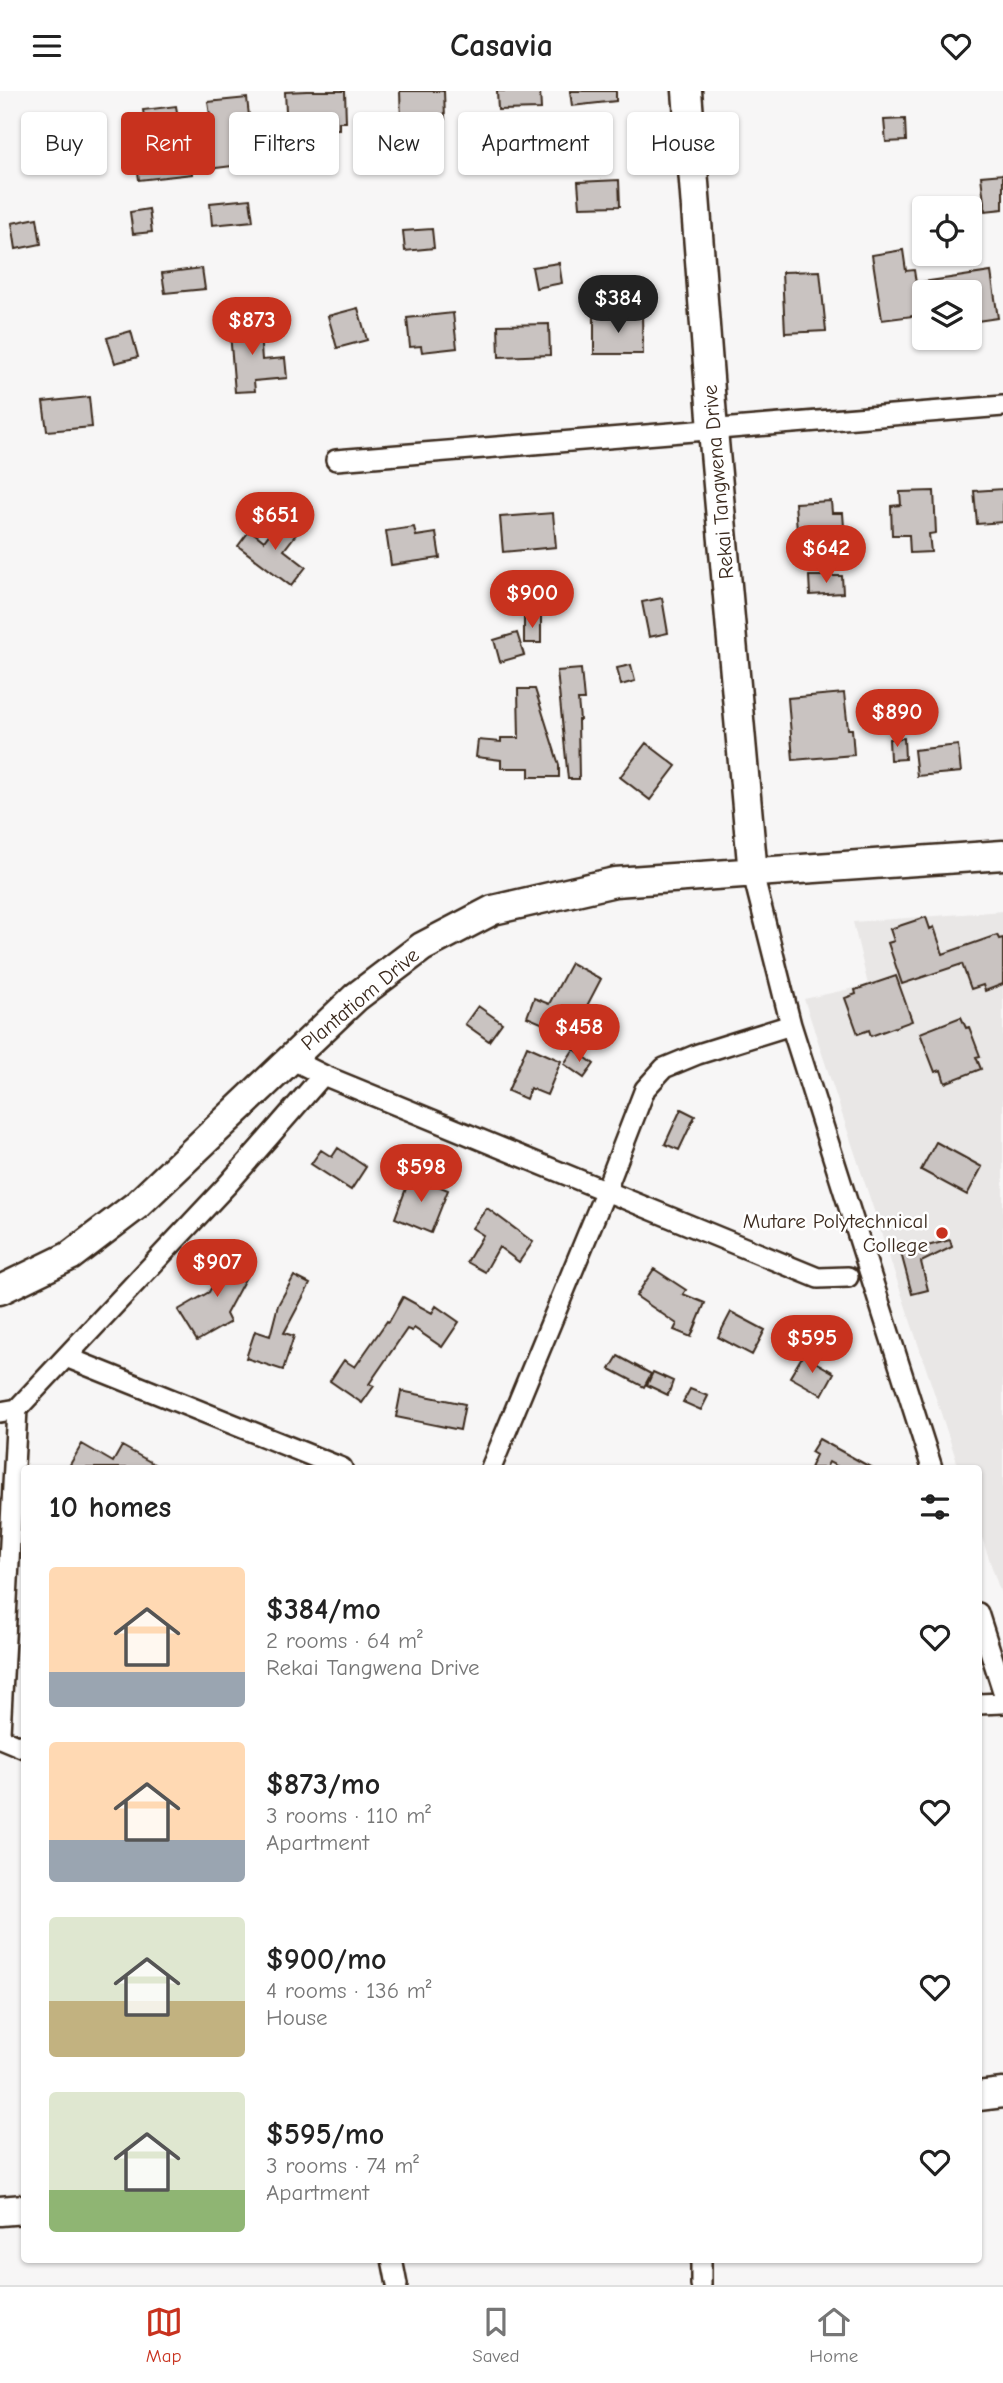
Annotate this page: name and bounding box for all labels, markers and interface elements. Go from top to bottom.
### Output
icon: menu [28,27,66,65]
text: Casavia [450,27,553,64]
icon: heart [937,27,975,65]
chip: Buy [21,112,107,175]
chip: Rent [121,112,215,175]
chip: Filters [229,112,339,175]
chip: New [353,112,444,175]
chip: Apartment [458,112,613,175]
chip: House [627,112,739,175]
map controls [912,196,982,350]
button: locate [912,196,982,266]
pin: $384 [577,275,659,335]
button: layers [912,280,982,350]
text: $384 [594,284,642,311]
pin: $873 [211,297,293,357]
text: $873 [228,306,276,333]
street label: Rekai Tangwena Drive [698,384,738,580]
pin: $651 [234,493,316,552]
text: $651 [251,501,299,528]
pin: $642 [785,525,867,585]
text: $642 [802,534,850,561]
pin: $900 [491,571,573,630]
text: $900 [506,579,558,606]
pin: $890 [856,689,938,749]
text: $890 [872,698,922,725]
street label: Plantatiom Drive [296,943,424,1055]
pin: $458 [538,1005,620,1064]
text: $458 [555,1013,603,1040]
pin: $598 [380,1145,462,1204]
text: $598 [396,1153,446,1180]
place label: Mutare Polytechnical College [743,1209,928,1257]
marker: Mutare Polytechnical College [934,1225,950,1241]
pin: $907 [176,1239,258,1299]
text: $907 [192,1248,242,1275]
pin: $595 [771,1315,853,1375]
text: $595 [787,1324,837,1351]
icon: filters [916,1488,954,1526]
text: 10 homes [49,1490,171,1525]
text: $384/mo [266,1592,381,1627]
icon: home [105,1595,189,1679]
icon: heart [916,1618,954,1656]
text: 2 rooms · 64 m² [266,1627,423,1654]
text: Rekai Tangwena Drive [266,1654,480,1681]
text: $873/mo [266,1767,380,1802]
icon: home [105,1770,189,1854]
icon: heart [916,1793,954,1831]
text: 3 rooms · 110 m² [266,1802,431,1829]
text: Apartment [266,1829,369,1856]
text: $900/mo [266,1942,387,1977]
icon: home [105,1945,189,2029]
icon: heart [916,1968,954,2006]
text: 4 rooms · 136 m² [266,1977,432,2004]
text: House [266,2004,328,2031]
text: $595/mo [266,2117,384,2152]
icon: home [105,2120,189,2204]
icon: heart [916,2143,954,2181]
text: 3 rooms · 74 m² [266,2152,419,2179]
text: Apartment [266,2179,369,2206]
tab: Map [145,2303,183,2367]
tab: Saved [472,2303,520,2367]
tab: Home [809,2303,858,2367]

